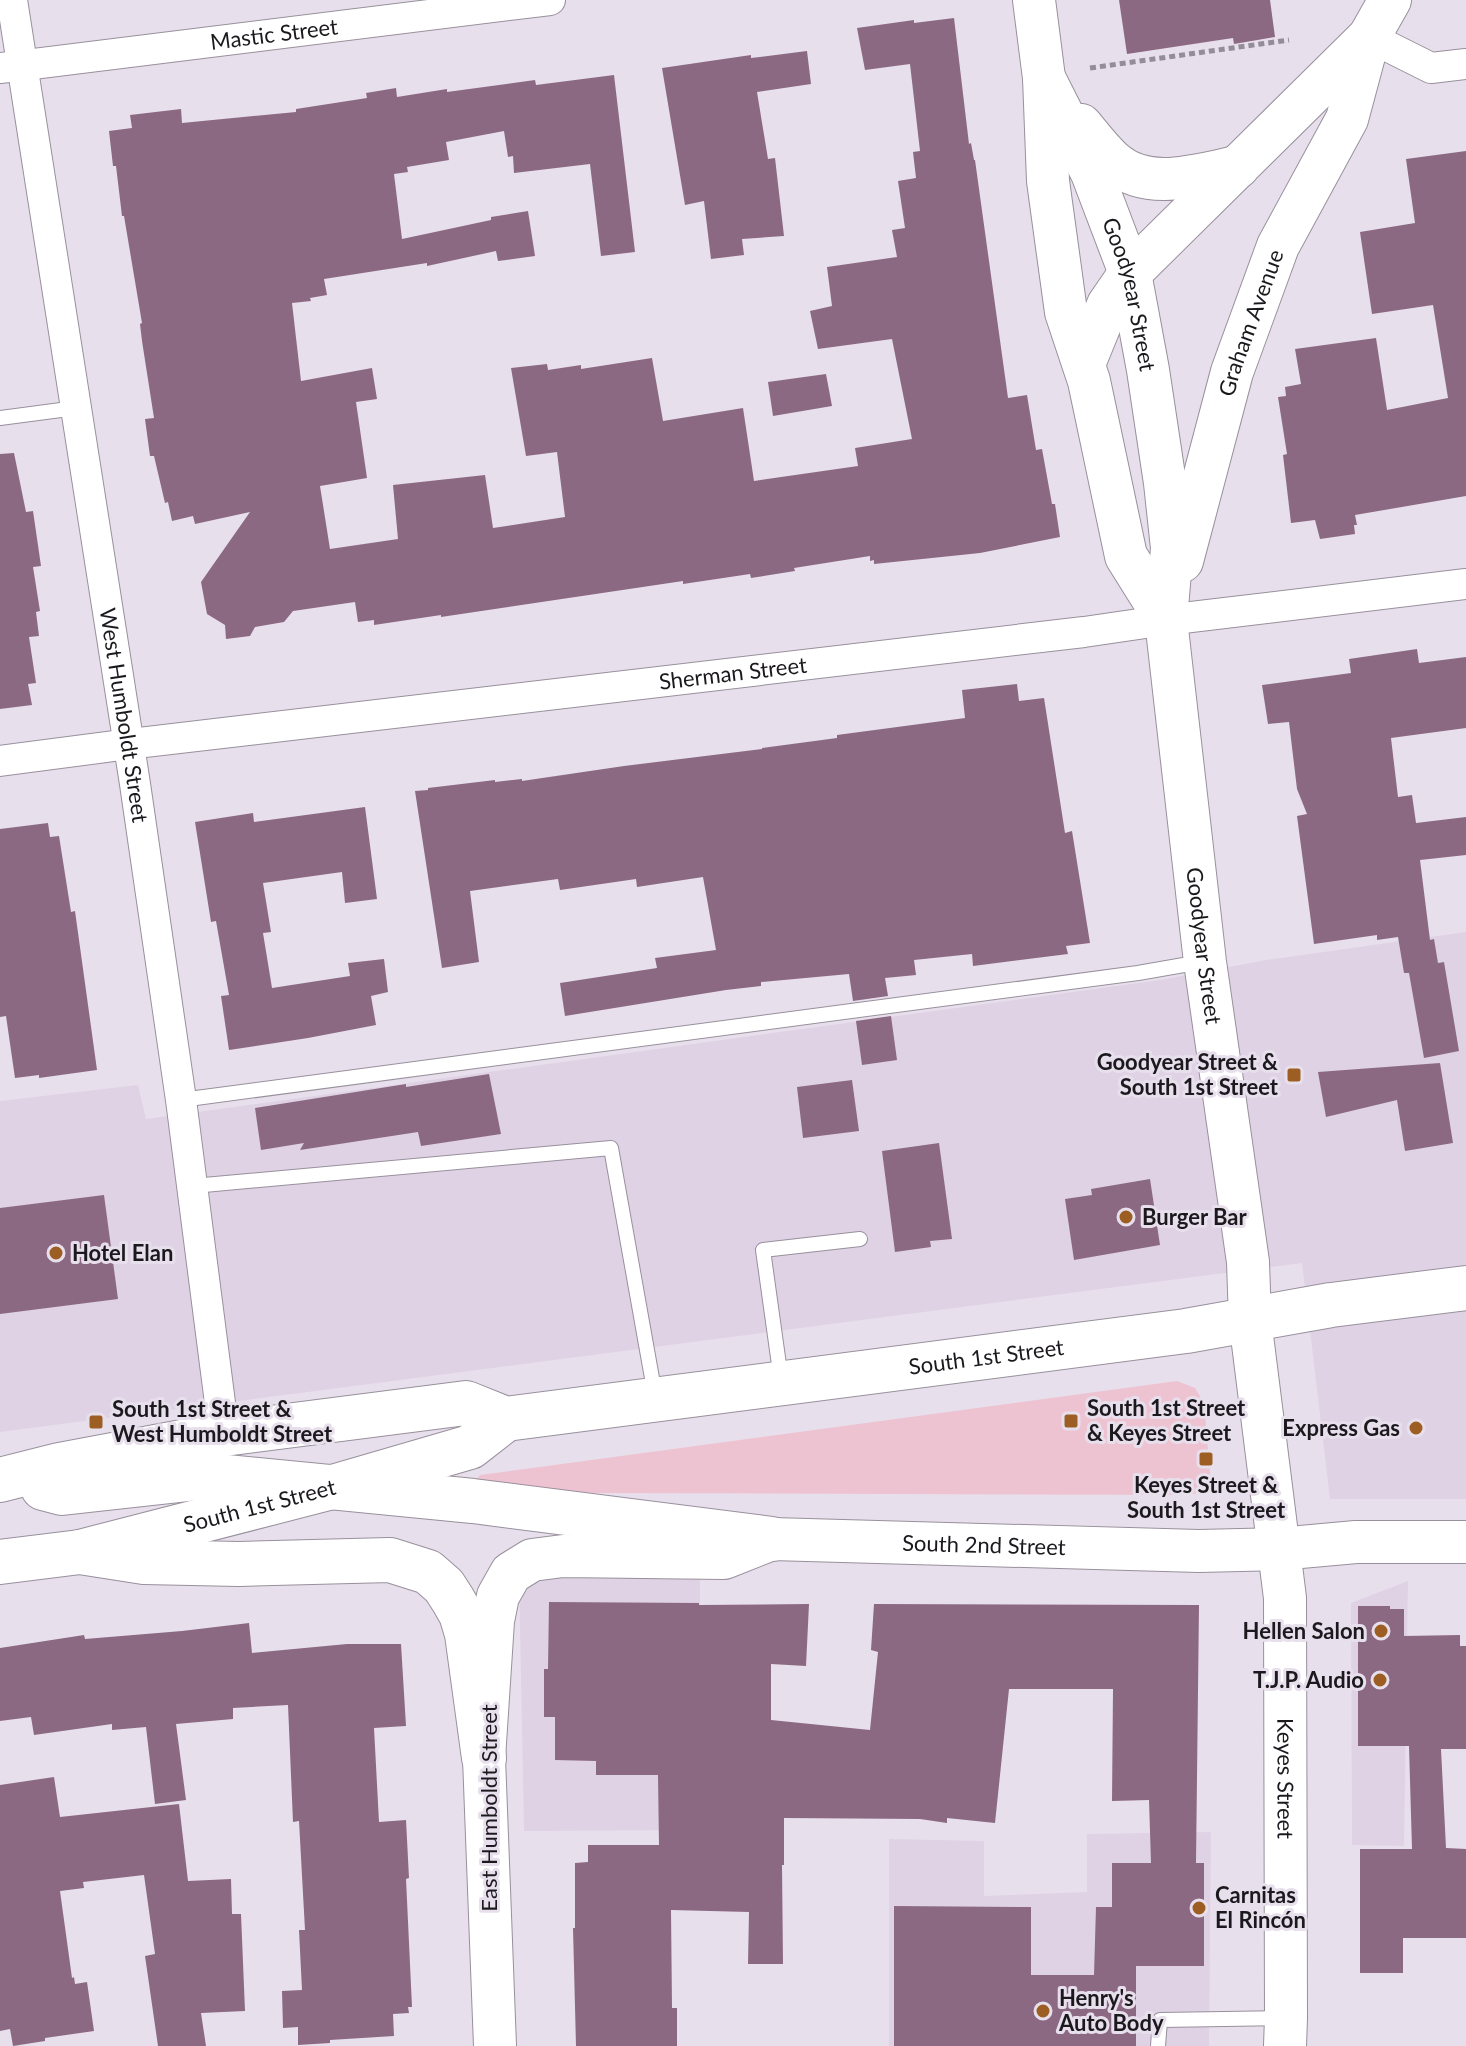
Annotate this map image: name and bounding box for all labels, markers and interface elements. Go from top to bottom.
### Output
street label: Mastic Street [209,12,339,55]
street label: Goodyear Street [1097,213,1162,373]
street label: Graham Avenue [1212,246,1289,399]
street label: West Humboldt Street [95,606,154,825]
street label: Sherman Street [657,651,808,695]
street label: Goodyear Street [1181,866,1228,1026]
place label: Goodyear Street & South 1st Street [1097,1048,1279,1100]
marker: Goodyear Street & South 1st Street [1285,1066,1303,1084]
place label: Burger Bar [1142,1203,1248,1230]
marker: Burger Bar [1117,1208,1135,1226]
place label: Hotel Elan [72,1239,173,1266]
marker: Hotel Elan [47,1244,65,1262]
street label: South 1st Street [907,1333,1065,1380]
place label: South 1st Street & Keyes Street [1087,1394,1246,1446]
place label: South 1st Street & West Humboldt Street [112,1395,333,1447]
marker: South 1st Street & Keyes Street [1062,1412,1080,1430]
marker: South 1st Street & West Humboldt Street [87,1413,105,1431]
place label: Express Gas [1282,1414,1400,1441]
marker: Express Gas [1407,1419,1425,1437]
marker: Keyes Street & South 1st Street [1197,1450,1215,1468]
place label: Keyes Street & South 1st Street [1127,1471,1286,1523]
street label: South 1st Street [180,1473,339,1538]
street label: South 2nd Street [902,1529,1066,1560]
place label: Hellen Salon [1243,1617,1365,1644]
marker: Hellen Salon [1372,1622,1390,1640]
place label: T.J.P. Audio [1253,1666,1364,1693]
marker: T.J.P. Audio [1371,1671,1389,1689]
street label: East Humboldt Street [475,1704,502,1912]
street label: Keyes Street [1272,1718,1300,1839]
place label: Carnitas El Rincón [1215,1881,1306,1933]
marker: Carnitas El Rincón [1190,1899,1208,1917]
place label: Henry's Auto Body [1058,1984,1164,2036]
marker: Henry's Auto Body [1034,2002,1052,2020]

